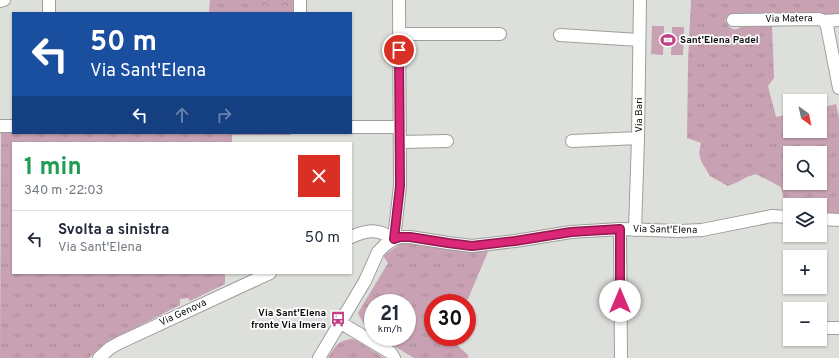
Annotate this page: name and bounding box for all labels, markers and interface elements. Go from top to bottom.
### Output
street label: Via Matera [765,12,813,26]
text: 50 m [90,25,157,61]
icon: left [24,28,76,80]
sports icon: Sant'Elena Padel [659,31,677,49]
pin [382,33,416,67]
place label: Sant'Elena Padel [680,34,759,47]
icon: arrive [388,39,410,61]
text: Via Sant'Elena [90,60,206,83]
north arrow [783,94,827,138]
map controls [783,94,827,346]
street label: Via Bari [633,97,646,133]
icon: left [129,104,151,126]
icon: ahead [171,104,193,126]
icon: right [213,104,235,126]
button: search [783,146,827,190]
text: 1 min [24,153,82,183]
button: close [298,155,340,197]
text: 340 m · 22:03 [24,183,103,199]
button: layers [783,198,827,242]
text: Svolta a sinistra [58,221,169,240]
street label: Via Sant'Elena [633,223,697,237]
icon: left [24,228,46,250]
text: 50 m [305,229,340,248]
text: Via Sant'Elena [58,240,142,256]
button: + [783,250,827,294]
position arrow [599,280,641,322]
speed limit sign: 30 [424,294,476,346]
street label: Via Genova [157,296,209,330]
text: 21 [380,302,400,328]
button: − [783,302,827,346]
place label: Via Sant'Elena fronte Via Imera [251,307,326,332]
bus stop icon: Via Sant'Elena fronte Via Imera [329,310,347,328]
text: km/h [378,323,402,336]

